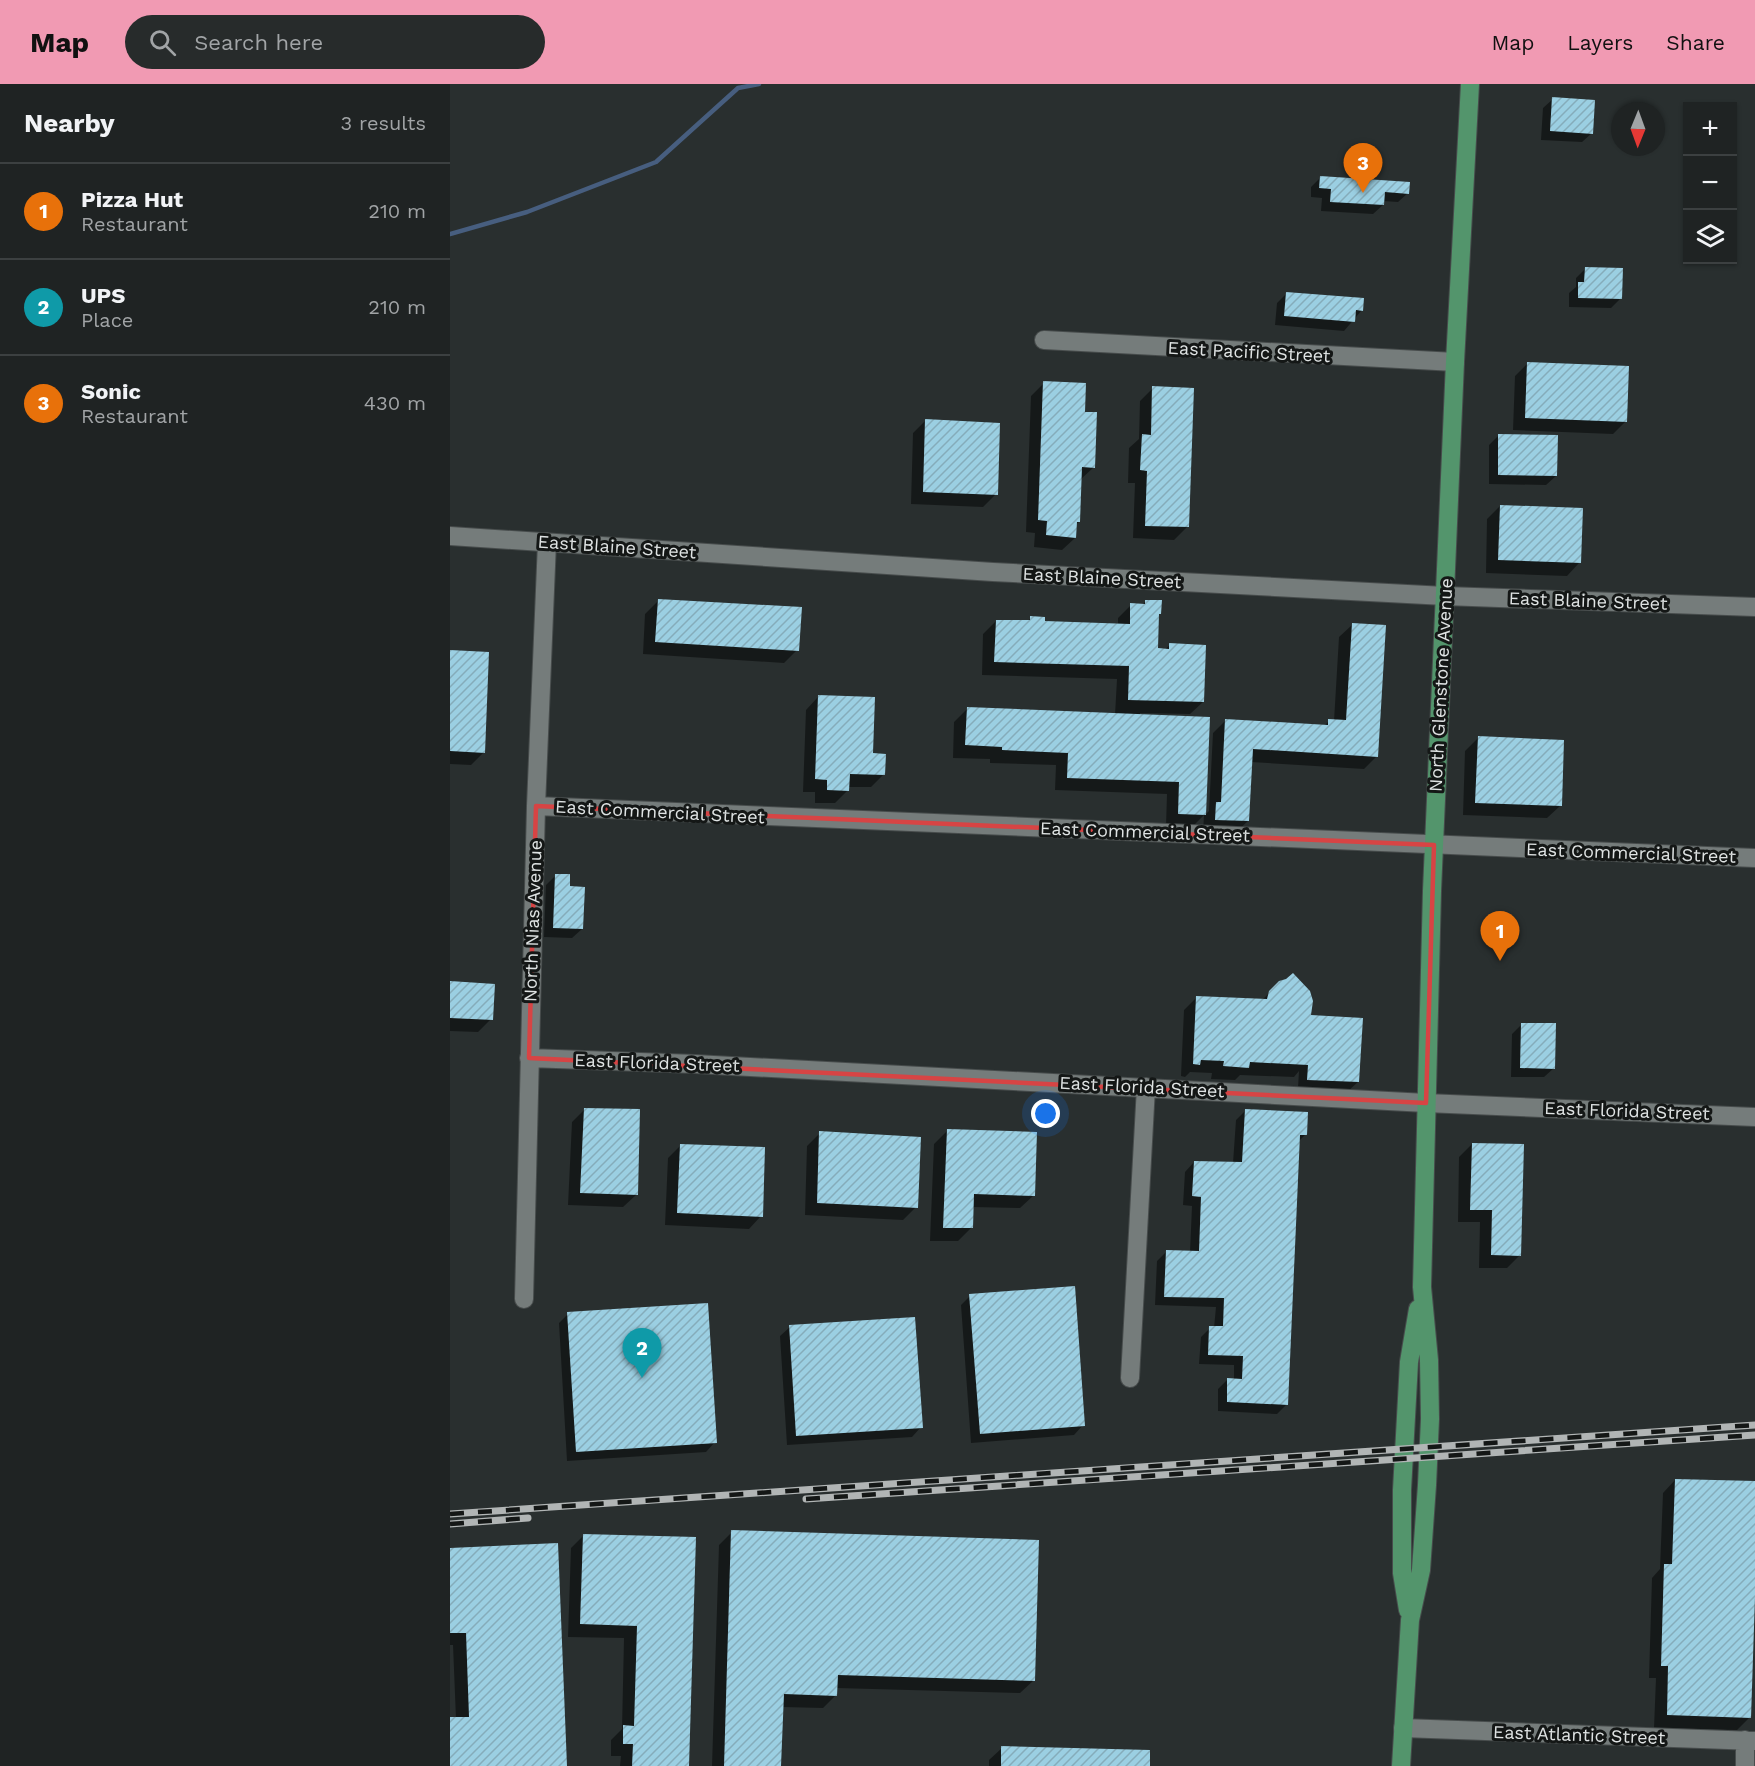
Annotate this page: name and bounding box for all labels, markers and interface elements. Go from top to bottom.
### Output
search box [125,15,545,69]
text: Map [30,26,89,59]
icon: search [146,26,179,59]
text: Search here [194,30,323,55]
text: Map [1491,30,1534,55]
text: Layers [1567,30,1633,55]
text: Share [1666,30,1725,55]
north arrow [1611,102,1665,156]
map controls [1683,102,1737,264]
button: + [1683,102,1737,156]
text: Nearby [24,108,115,138]
text: 3 results [341,111,426,135]
pin: 3 [1344,144,1382,193]
button: − [1683,156,1737,210]
text: Pizza Hut [81,187,183,212]
text: 1 [39,199,48,223]
text: 210 m [368,199,426,223]
button: layers [1683,210,1737,264]
text: Restaurant [81,212,188,236]
text: UPS [81,283,126,308]
text: 2 [38,295,49,319]
text: 210 m [368,295,426,319]
text: Place [81,308,133,332]
street label: East Pacific Street [1167,337,1331,366]
text: Sonic [81,379,141,404]
text: 3 [38,391,49,415]
text: 430 m [364,391,426,415]
text: Restaurant [81,404,188,428]
street label: East Blaine Street [537,530,697,563]
street label: East Blaine Street [1022,563,1182,592]
street label: North Glenstone Avenue [1424,578,1457,792]
street label: East Blaine Street [1508,587,1668,614]
street label: East Commercial Street [555,796,766,828]
street label: East Commercial Street [1040,817,1251,846]
street label: East Commercial Street [1526,838,1737,867]
street label: North Nias Avenue [519,840,546,1002]
pin: 1 [1480,912,1520,961]
street label: East Florida Street [574,1049,741,1076]
street label: East Florida Street [1059,1072,1226,1101]
street label: East Florida Street [1544,1097,1711,1124]
your location [1031,1099,1060,1128]
pin: 2 [622,1328,662,1378]
street label: East Atlantic Street [1493,1721,1666,1748]

